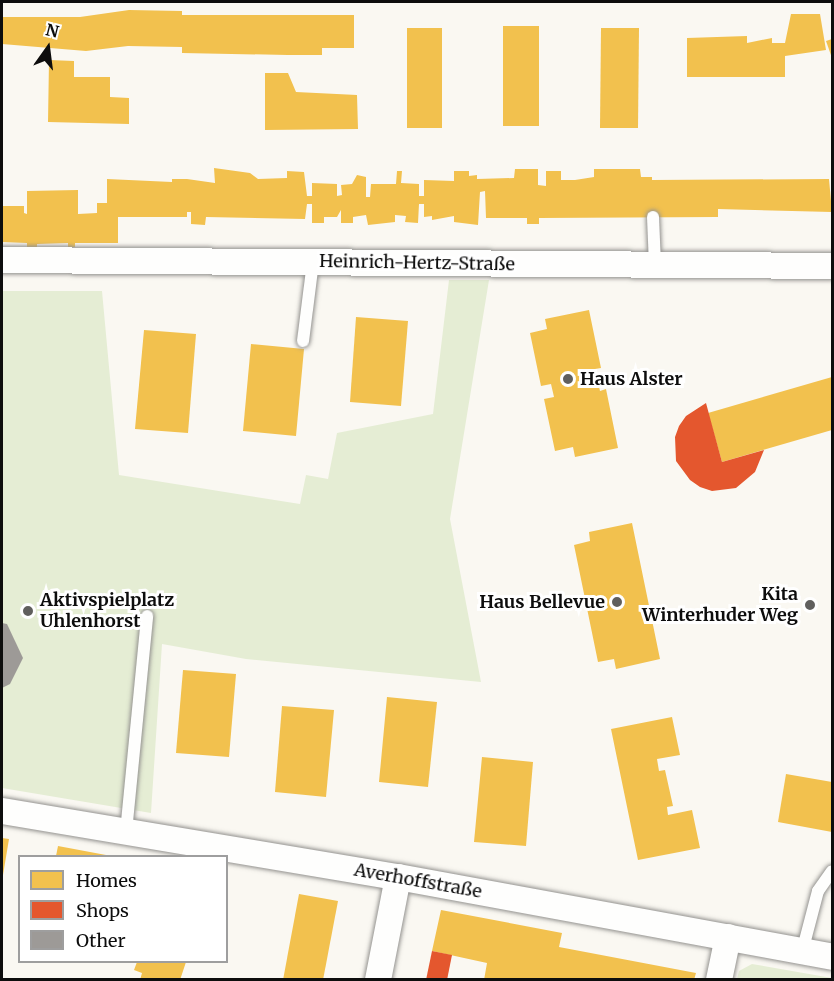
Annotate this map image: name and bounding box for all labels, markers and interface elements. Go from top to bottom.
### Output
north arrow [18,18,78,78]
text: N [44,19,61,42]
street label: Heinrich-Hertz-Straße [319,250,515,276]
place label: Haus Alster [580,368,683,390]
marker: Haus Alster [561,372,575,386]
place label: Kita Winterhuder Weg [642,584,798,626]
place label: Aktivspielplatz Uhlenhorst [40,590,174,632]
place label: Haus Bellevue [479,591,605,613]
marker: Haus Bellevue [610,595,624,609]
marker: Kita Winterhuder Weg [803,598,817,612]
marker: Aktivspielplatz Uhlenhorst [21,604,35,618]
legend [18,855,228,963]
street label: Averhoffstraße [352,859,484,903]
text: Homes [76,869,137,892]
text: Shops [76,899,129,922]
text: Other [76,929,126,952]

